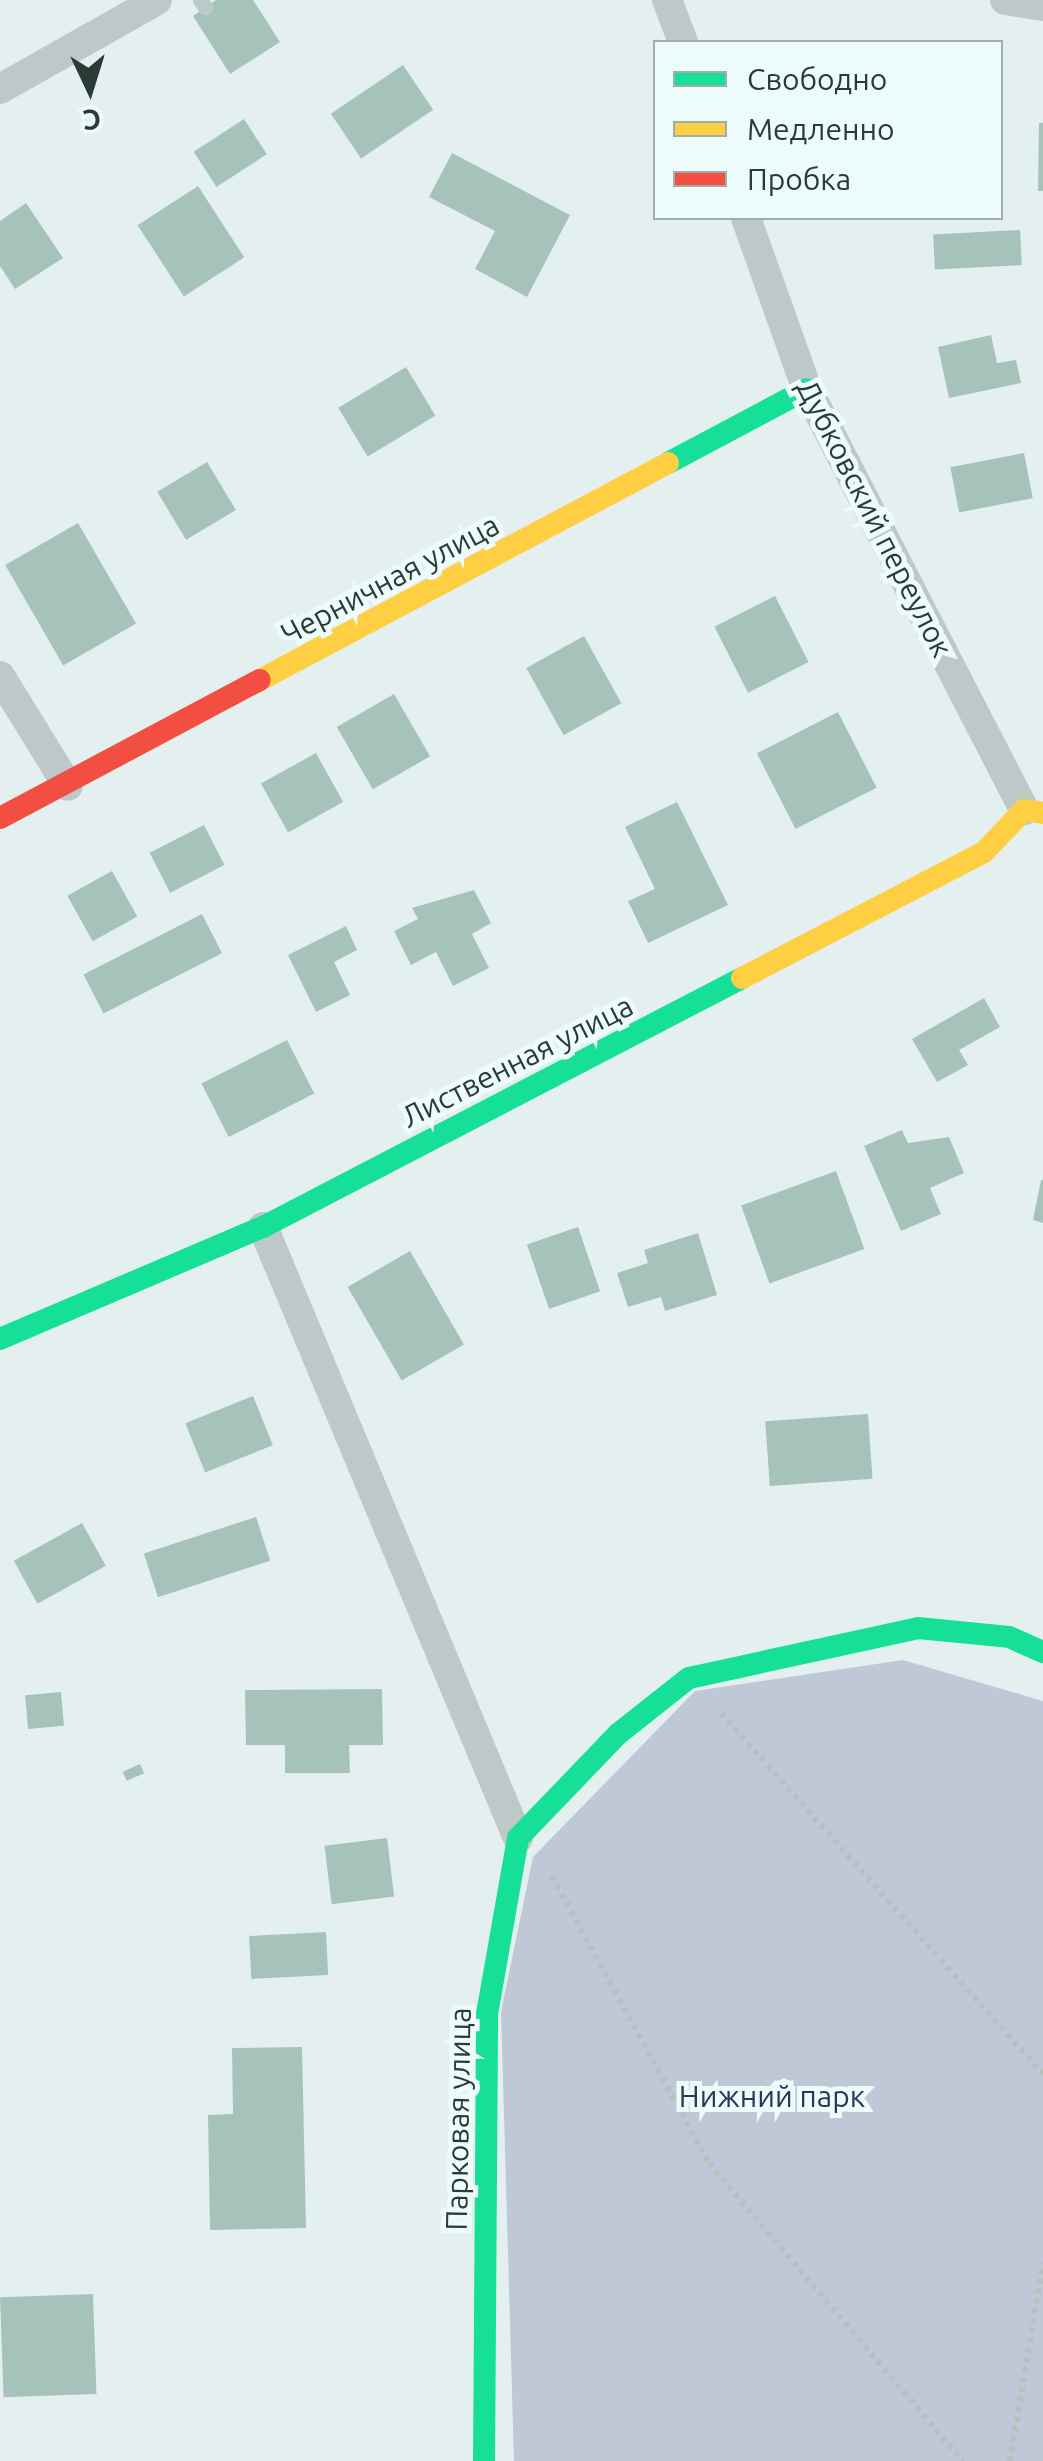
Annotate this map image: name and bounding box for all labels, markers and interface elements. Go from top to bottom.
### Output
north arrow [40,40,140,140]
legend [653,40,1003,220]
text: Свободно [747,62,887,96]
text: С [82,104,102,137]
text: Медленно [747,112,895,146]
text: Пробка [747,162,851,196]
street label: Дубковский переулок [789,373,961,663]
street label: Черничная улица [275,506,505,652]
street label: Лиственная улица [395,987,639,1135]
street label: Парковая улица [438,2007,478,2231]
park label: Нижний парк [679,2078,865,2114]

